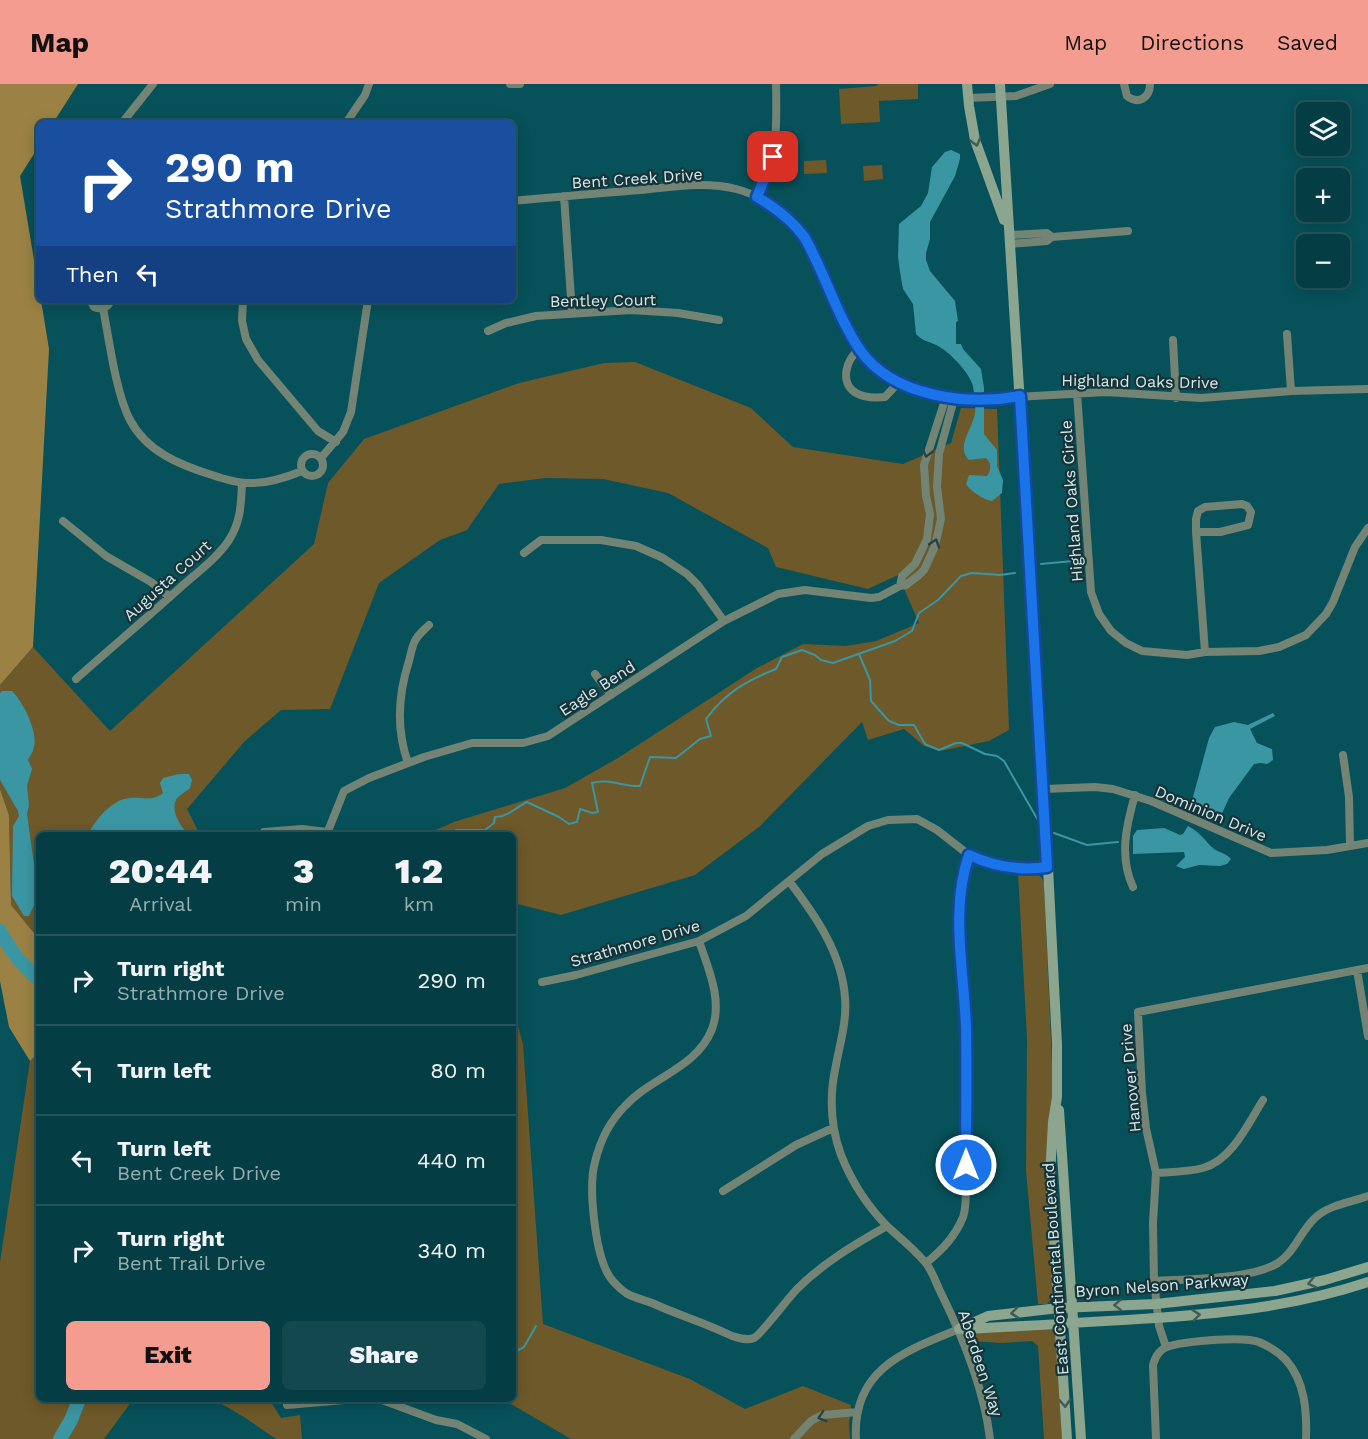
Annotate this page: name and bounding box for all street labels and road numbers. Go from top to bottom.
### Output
street label: Bent Creek Drive [571,164,703,193]
street label: Bentley Court [550,290,657,311]
street label: Highland Oaks Drive [1061,371,1219,392]
street label: Highland Oaks Circle [1056,419,1087,583]
street label: Augusta Court [120,536,215,625]
street label: Eagle Bend [556,657,639,720]
street label: Dominion Drive [1152,781,1270,846]
street label: Strathmore Drive [568,916,702,971]
street label: Hanover Drive [1116,1023,1145,1133]
street label: East Continental Boulevard [1039,1162,1072,1376]
street label: Byron Nelson Parkway [1075,1270,1250,1301]
street label: Aberdeen Way [954,1307,1007,1420]

